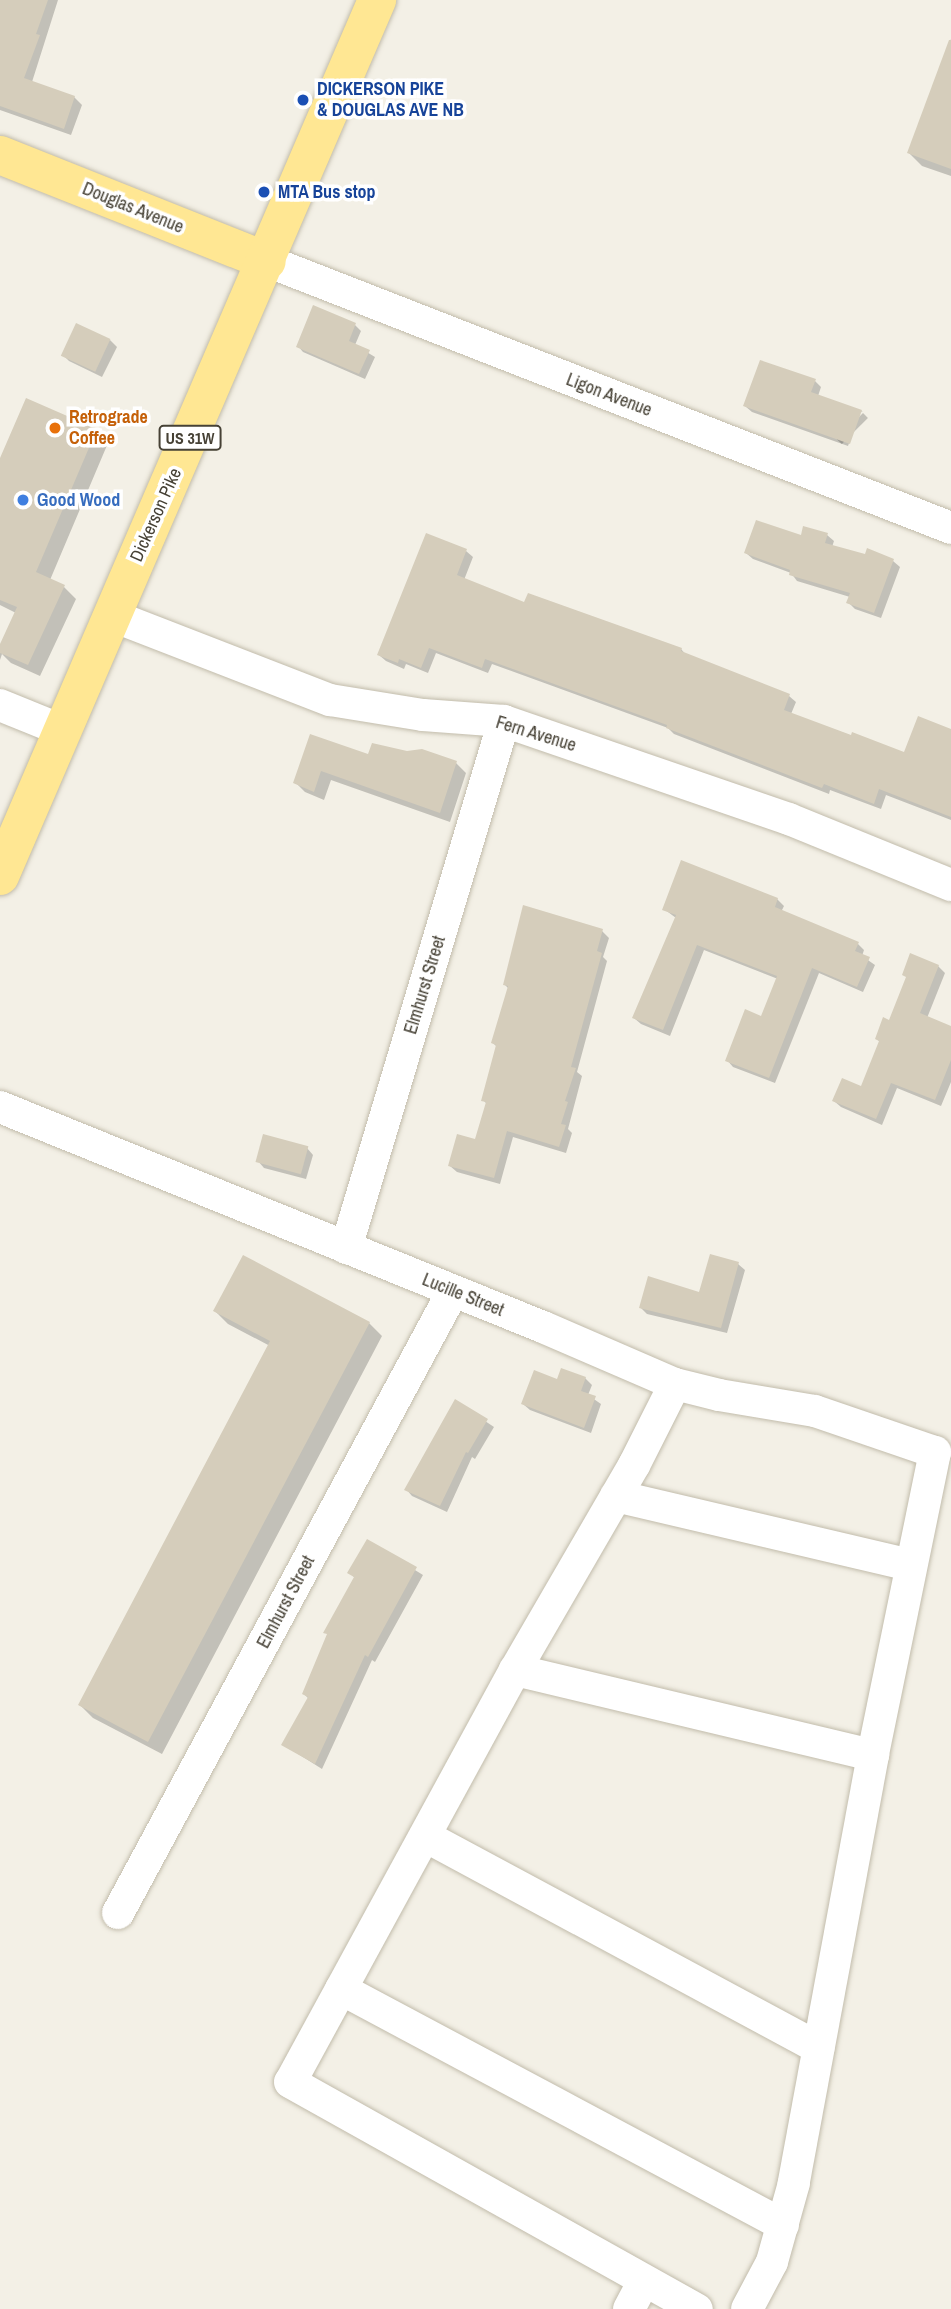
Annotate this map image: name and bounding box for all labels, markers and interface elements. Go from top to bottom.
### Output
place label: DICKERSON PIKE & DOUGLAS AVE NB [317,79,464,122]
marker: DICKERSON PIKE & DOUGLAS AVE NB [295,92,311,108]
street label: Douglas Avenue [79,178,187,238]
place label: MTA Bus stop [278,181,376,203]
marker: MTA Bus stop [256,184,272,200]
street label: Ligon Avenue [563,369,655,421]
place label: Retrograde Coffee [69,407,148,450]
marker: Retrograde Coffee [47,420,63,436]
road number: US 31W [158,426,222,450]
street label: Dickerson Pike [126,465,186,565]
place label: Good Wood [37,489,120,511]
marker: Good Wood [15,492,31,508]
street label: Fern Avenue [493,711,579,757]
street label: Elmhurst Street [400,933,450,1037]
street label: Lucille Street [419,1269,507,1321]
street label: Elmhurst Street [253,1552,319,1652]

